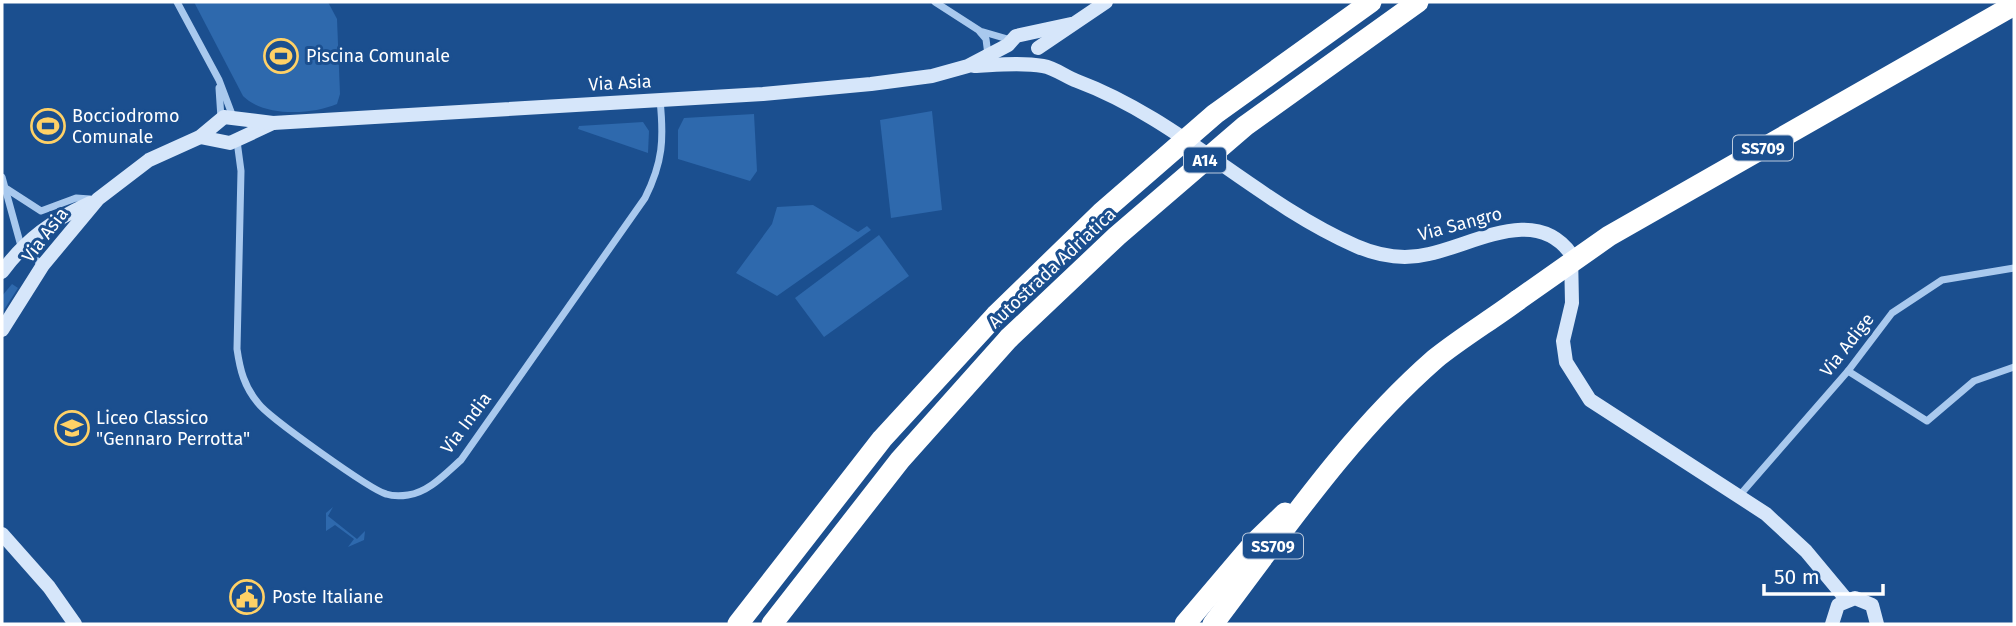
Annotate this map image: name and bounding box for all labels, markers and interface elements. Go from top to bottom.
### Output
sports icon: Piscina Comunale [262,37,300,75]
place label: Piscina Comunale [306,45,450,67]
street label: Via Asia [588,70,652,96]
place label: Bocciodromo Comunale [72,105,180,148]
sports icon: Bocciodromo Comunale [29,107,67,145]
road number: SS709 [1733,136,1793,160]
road number: A14 [1184,148,1226,172]
street label: Via Sangro [1416,202,1504,246]
street label: Via Asia [17,203,73,267]
street label: Autostrada Adriatica [984,203,1120,333]
street label: Via Adige [1815,309,1879,381]
street label: Via India [436,388,496,458]
place label: Liceo Classico "Gennaro Perrotta" [96,407,250,450]
school or university icon: Liceo Classico "Gennaro Perrotta" [53,409,91,447]
road number: SS709 [1243,534,1303,558]
scale bar [1764,552,1883,596]
text: 50 m [1774,564,1820,590]
public building icon: Poste Italiane [228,578,266,616]
place label: Poste Italiane [272,586,383,608]

